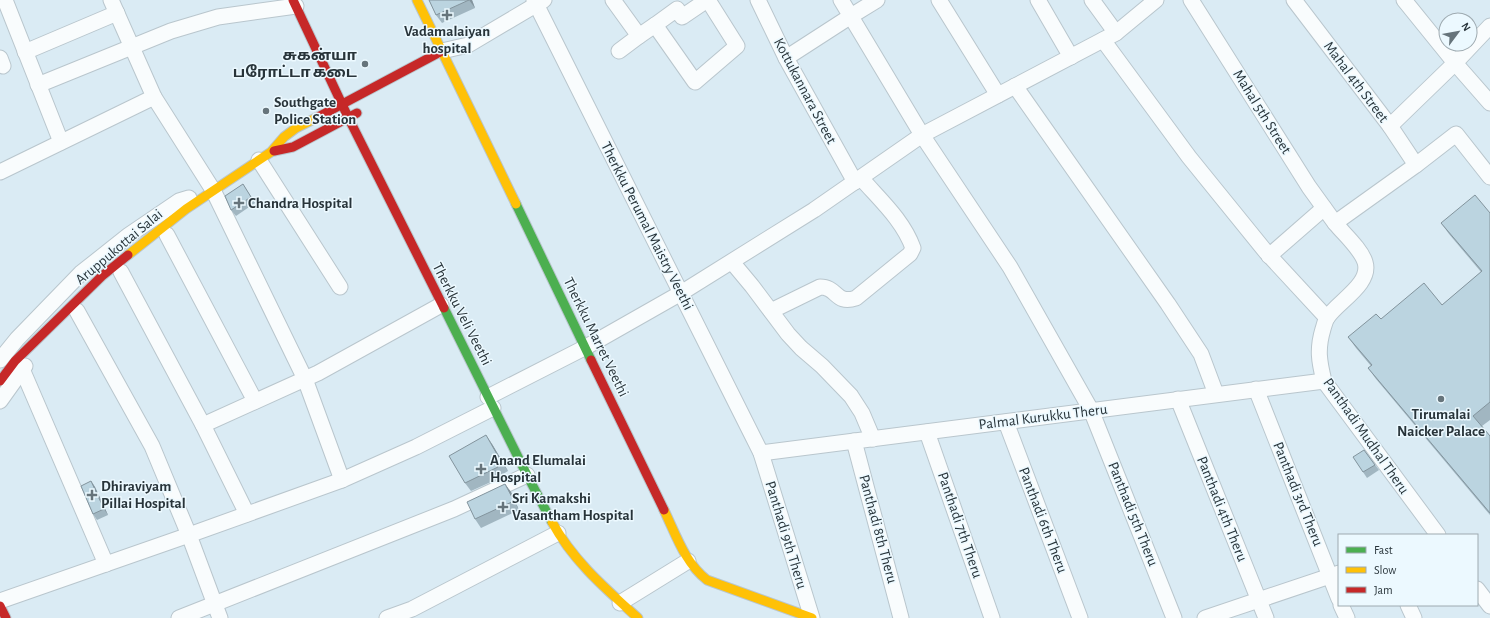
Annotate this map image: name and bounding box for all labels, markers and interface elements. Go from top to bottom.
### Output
marker: Vadamalaiyan hospital [441,9,453,21]
north arrow [1438,12,1478,52]
text: N [1459,21,1473,33]
place label: Vadamalaiyan hospital [404,24,490,56]
street label: Kottukannara Street [771,36,839,146]
street label: Mahal 4th Street [1321,39,1391,125]
place label: சுகன்யா பரோட்டா கடை [233,47,358,81]
marker: சுகன்யா பரோட்டா கடை [360,59,370,69]
street label: Mahal 5th Street [1230,67,1294,157]
place label: Southgate Police Station [274,95,356,127]
marker: Southgate Police Station [261,106,271,116]
street label: Therkku Perumal Maistry Veethi [598,140,696,312]
place label: Chandra Hospital [248,196,353,211]
marker: Chandra Hospital [233,197,245,209]
street label: Aruppukottai Salai [73,206,165,288]
street label: Therkku Veli Veethi [430,260,494,368]
street label: Therkku Marret Veethi [561,275,631,399]
street label: Panthadi Mudhal Theru [1320,375,1412,497]
marker: Tirumalai Naicker Palace [1436,394,1446,404]
street label: Palmal Kurukku Theru [978,402,1108,432]
place label: Tirumalai Naicker Palace [1397,407,1485,439]
street label: Panthadi 3rd Theru [1270,440,1326,549]
place label: Anand Elumalai Hospital [490,453,586,485]
street label: Panthadi 4th Theru [1194,454,1250,564]
street label: Panthadi 5th Theru [1105,460,1161,569]
marker: Anand Elumalai Hospital [475,463,487,475]
street label: Panthadi 6th Theru [1016,465,1070,575]
street label: Panthadi 7th Theru [935,470,985,580]
street label: Panthadi 8th Theru [856,473,900,585]
place label: Dhiraviyam Pillai Hospital [101,479,186,511]
street label: Panthadi 9th Theru [762,479,810,591]
marker: Dhiraviyam Pillai Hospital [86,489,98,501]
place label: Sri Kamakshi Vasantham Hospital [512,491,634,523]
marker: Sri Kamakshi Vasantham Hospital [497,501,509,513]
legend [1338,534,1478,606]
text: Fast [1374,544,1393,556]
text: Slow [1374,564,1396,576]
text: Jam [1374,584,1393,596]

